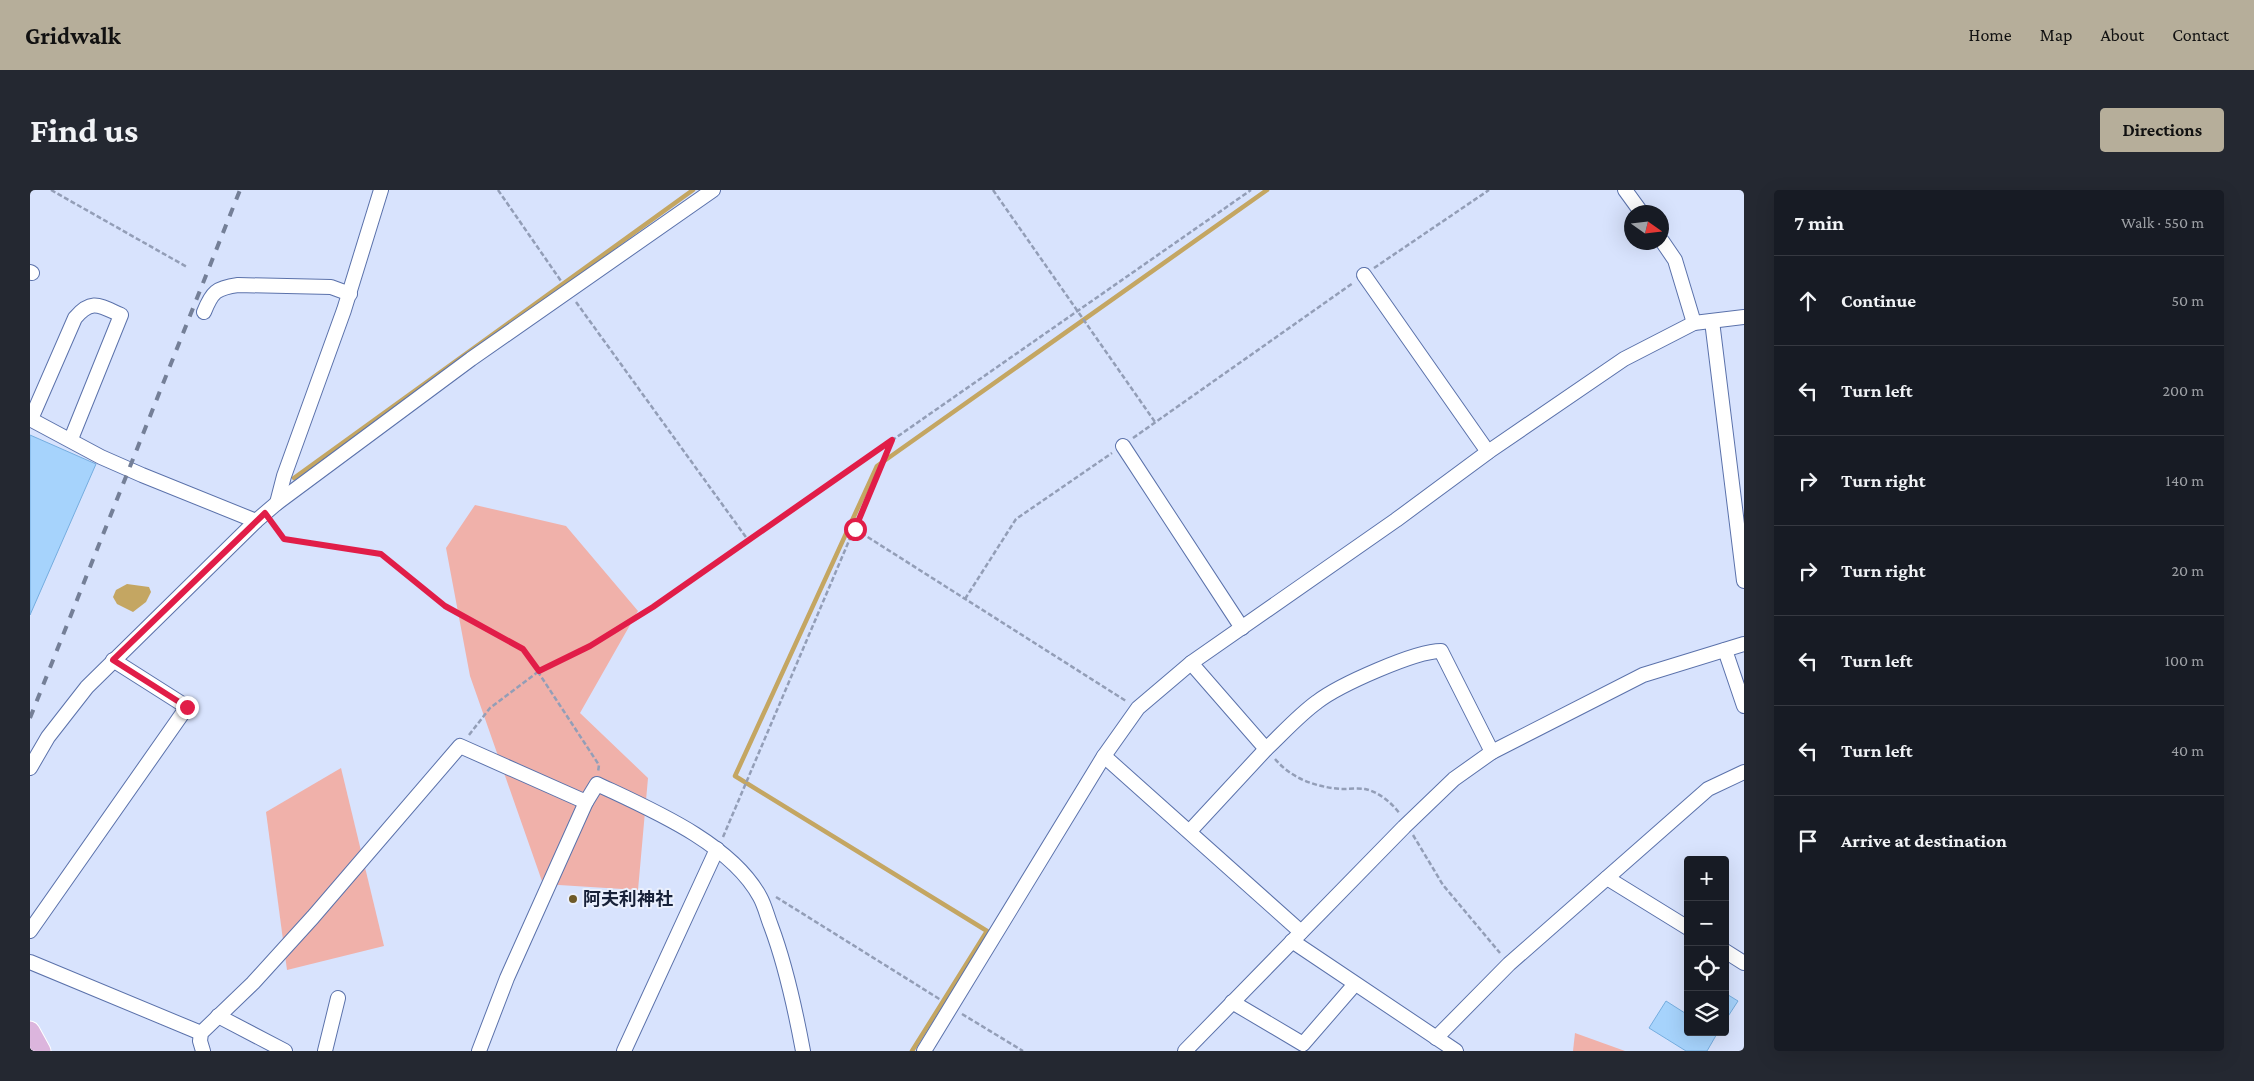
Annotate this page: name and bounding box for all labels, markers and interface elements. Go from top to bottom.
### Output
text: Gridwalk [25,22,121,49]
text: Home [1969,25,2012,45]
text: Map [2040,25,2072,45]
text: About [2100,25,2144,45]
text: Contact [2172,25,2229,45]
button: Directions [2100,108,2224,152]
text: Find us [30,111,138,150]
north arrow [1624,205,1669,250]
text: 7 min [1794,211,1844,235]
text: Walk · 550 m [2121,214,2204,231]
icon: ahead [1794,287,1822,315]
text: Continue [1841,290,1916,311]
text: 50 m [2172,292,2204,309]
icon: left [1794,377,1822,405]
text: Turn left [1841,380,1913,401]
text: 200 m [2162,382,2204,399]
icon: right [1794,467,1822,495]
text: Turn right [1841,470,1926,491]
text: 140 m [2166,472,2204,489]
route start [844,518,867,541]
icon: right [1794,557,1822,585]
text: Turn right [1841,560,1926,581]
text: 20 m [2171,562,2204,579]
icon: left [1794,647,1822,675]
text: Turn left [1841,650,1913,671]
text: 100 m [2165,652,2204,669]
route end [176,696,199,719]
icon: left [1794,737,1822,765]
text: Turn left [1841,740,1913,761]
text: 40 m [2171,742,2204,759]
icon: arrive [1794,827,1822,855]
text: Arrive at destination [1841,830,2007,851]
map controls [1684,856,1729,1036]
button: + [1684,856,1729,901]
place label: 阿夫利神社 [583,889,673,909]
marker: 阿夫利神社 [567,893,579,905]
button: − [1684,901,1729,946]
button: locate [1684,946,1729,991]
button: layers [1684,991,1729,1036]

